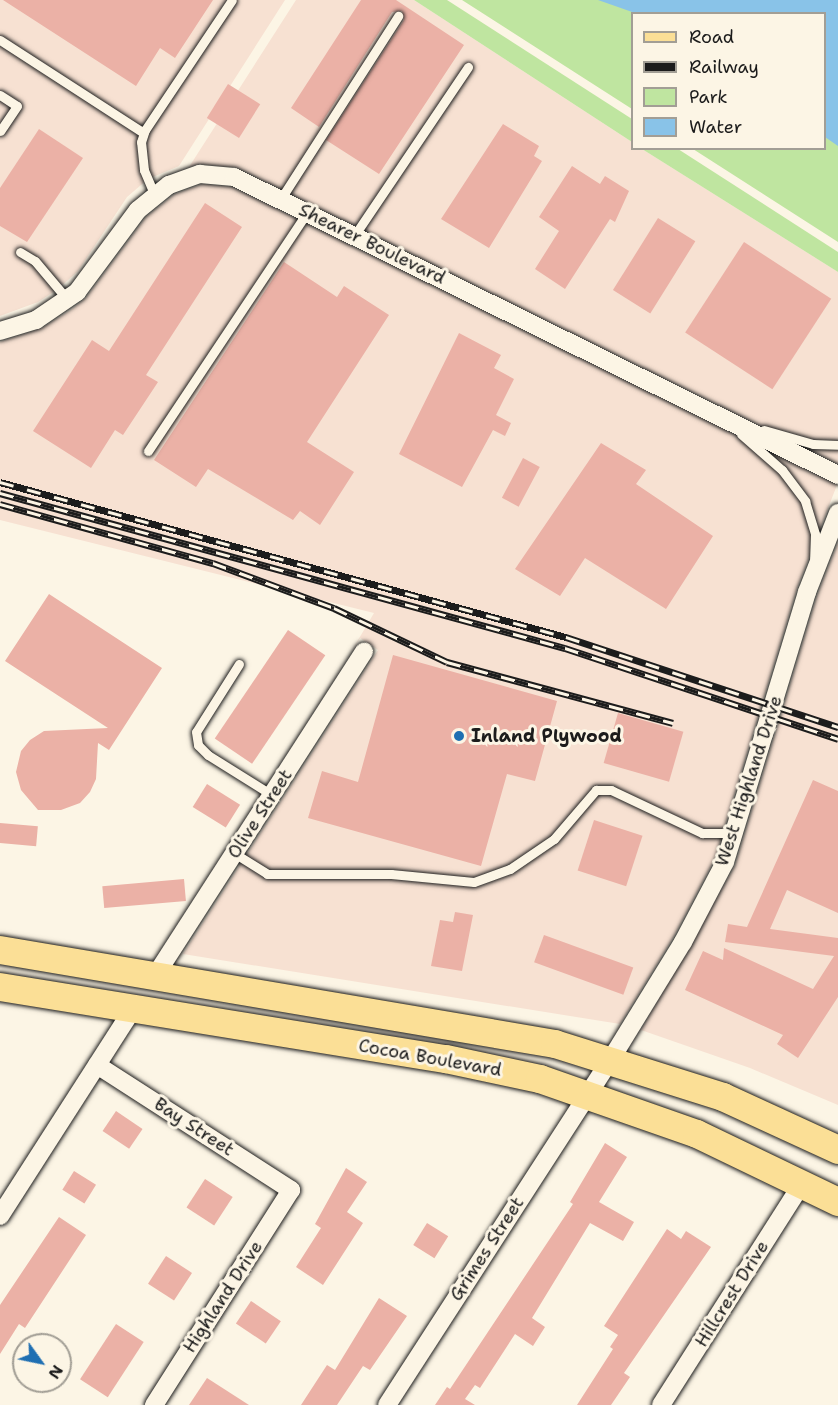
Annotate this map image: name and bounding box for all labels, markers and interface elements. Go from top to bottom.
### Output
legend [631,12,826,150]
text: Road [689,25,734,49]
text: Railway [689,55,759,79]
text: Park [689,85,728,109]
text: Water [689,115,742,139]
street label: Shearer Boulevard [295,199,449,289]
street label: West Highland Drive [711,693,787,869]
place label: Inland Plywood [471,725,622,747]
marker: Inland Plywood [452,729,466,743]
street label: Olive Street [223,765,297,863]
street label: Cocoa Boulevard [357,1035,503,1081]
street label: Bay Street [150,1093,238,1161]
street label: Grimes Street [445,1193,529,1305]
street label: Highland Drive [179,1237,267,1357]
street label: Hillcrest Drive [691,1237,773,1351]
north arrow [12,1333,72,1393]
text: N [44,1361,68,1383]

